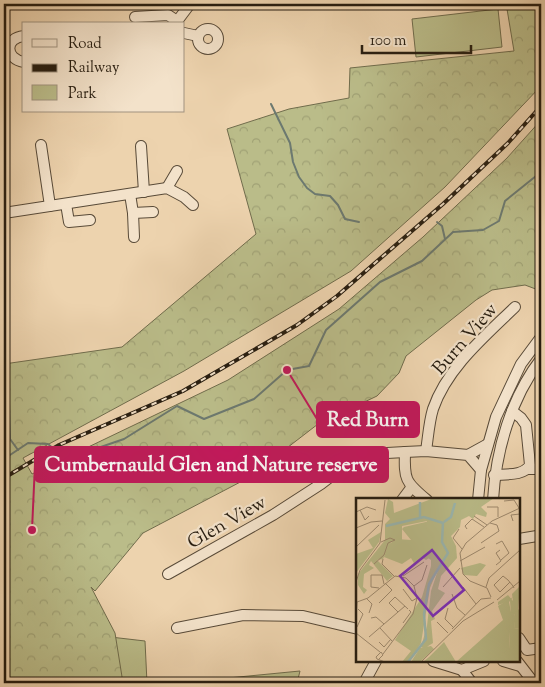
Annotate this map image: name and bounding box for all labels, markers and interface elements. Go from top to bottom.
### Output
legend [22,22,185,112]
scale bar [362,22,471,54]
text: 100 m [370,31,407,52]
text: Road [68,34,102,55]
text: Railway [68,58,120,79]
text: Park [68,84,97,105]
street label: Burn View [427,298,505,382]
callout: Red Burn [317,402,419,437]
text: Red Burn [327,407,409,436]
callout: Cumbernauld Glen and Nature reserve [35,447,388,482]
text: Cumbernauld Glen and Nature reserve [44,452,378,481]
street label: Glen View [183,490,272,557]
inset map [356,498,520,662]

